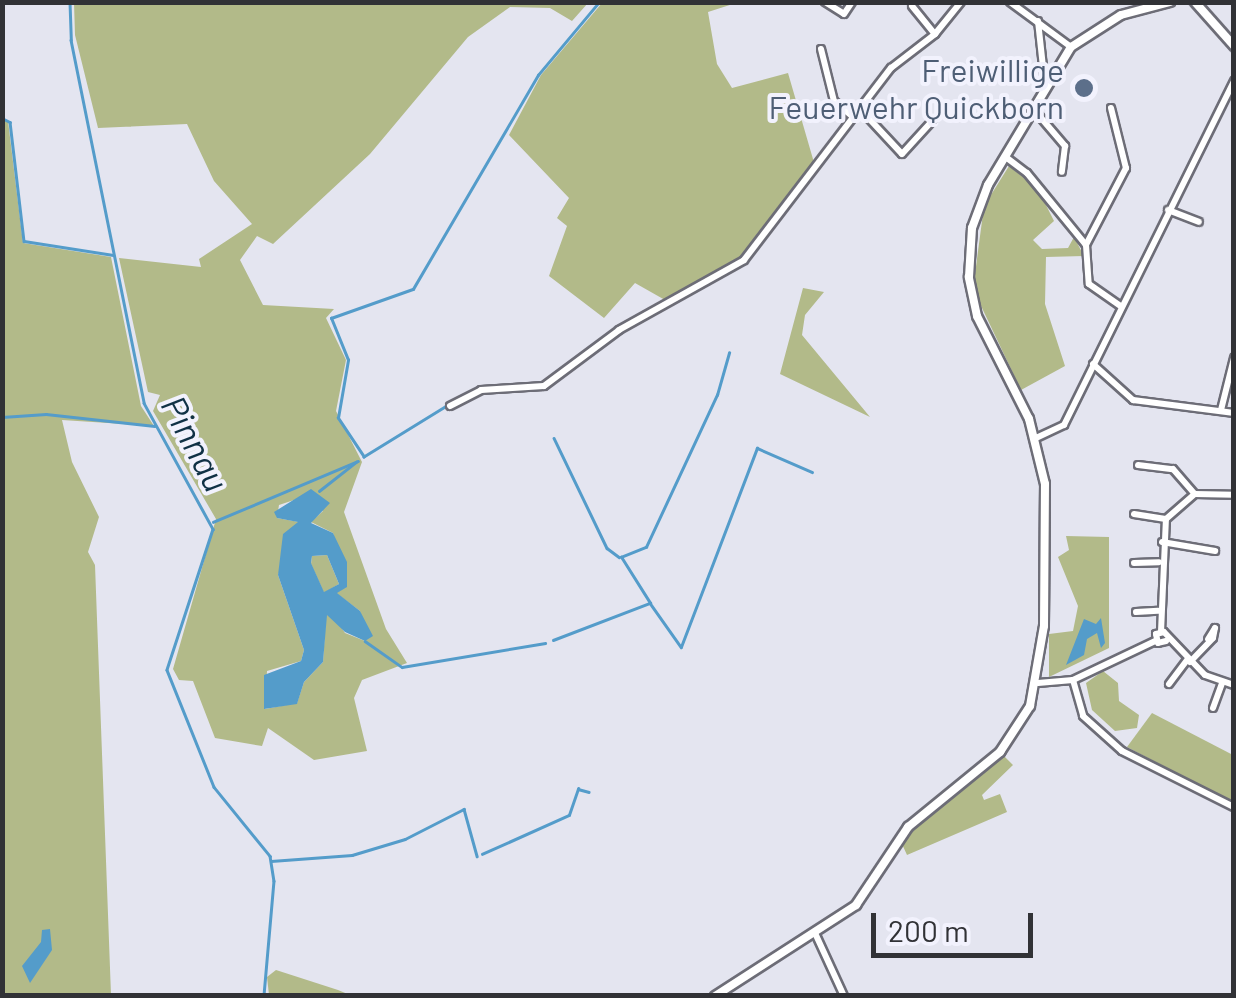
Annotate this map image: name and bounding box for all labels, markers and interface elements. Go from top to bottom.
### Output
place label: Freiwillige Feuerwehr Quickborn [768,51,1064,126]
marker: Freiwillige Feuerwehr Quickborn [1073,77,1095,99]
water label: Pinnau [153,388,239,498]
scale bar [876,893,1038,955]
text: 200 m [888,912,969,948]

